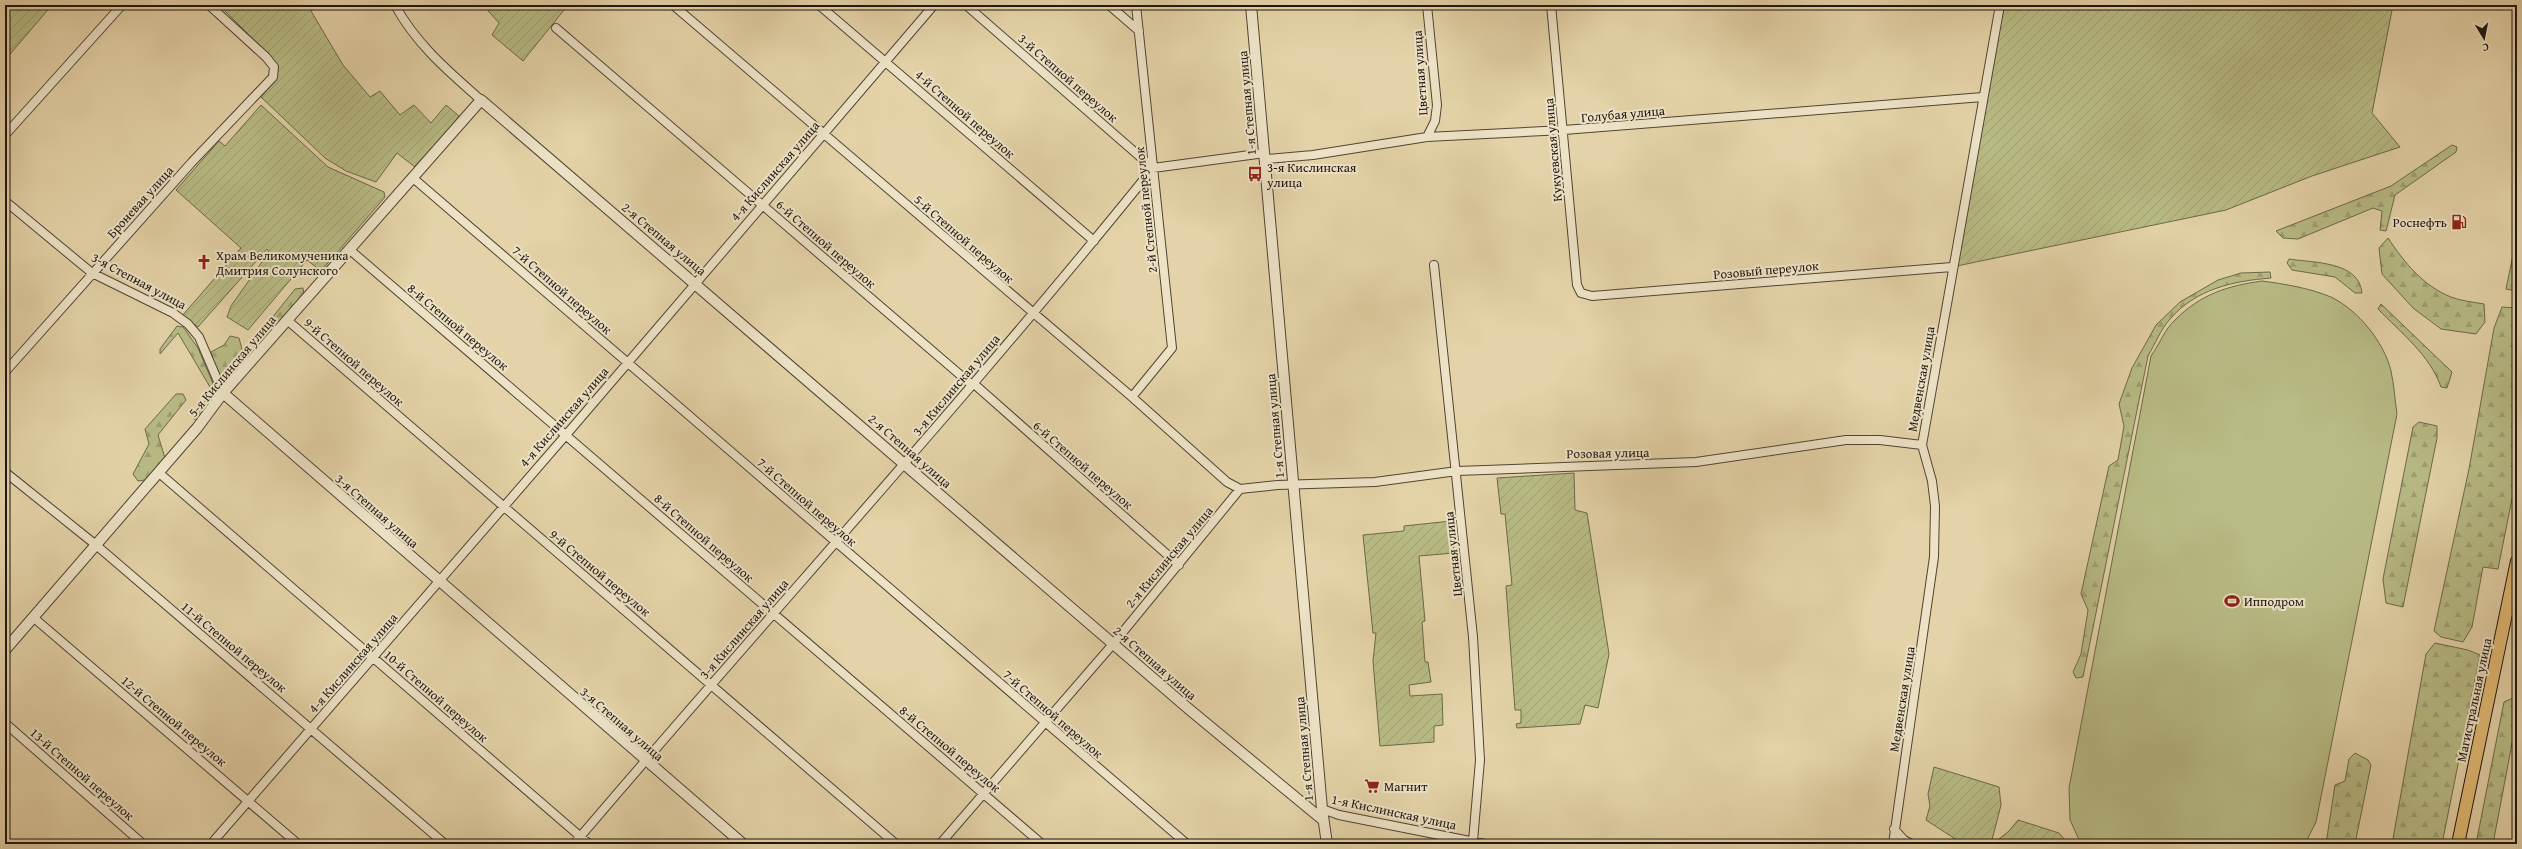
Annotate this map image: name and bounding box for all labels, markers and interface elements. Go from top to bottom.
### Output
north arrow [2464,18,2504,58]
street label: 3-й Степной переулок [1014,29,1122,127]
street label: Цветная улица [1407,29,1432,116]
text: С [2481,39,2490,56]
street label: 1-я Степная улица [1233,49,1261,156]
street label: 4-й Степной переулок [911,65,1019,163]
street label: Кукуевская улица [1539,97,1567,203]
street label: Голубая улица [1580,101,1667,127]
street label: 4-я Кислинская улица [726,116,824,225]
street label: 2-й Степной переулок [1130,146,1162,274]
place label: 3-я Кислинская улица [1266,158,1357,192]
street label: Броневая улица [102,161,178,242]
bus stop icon: 3-я Кислинская улица [1246,165,1264,183]
street label: 5-й Степной переулок [910,190,1018,288]
street label: 6-й Степной переулок [772,195,880,293]
street label: 2-я Степная улица [618,198,711,281]
place label: Роснефть [2393,213,2447,232]
fuel station icon: Роснефть [2450,213,2468,231]
street label: 7-й Степной переулок [508,241,616,339]
place label: Храм Великомученика Дмитрия Солунского [215,246,349,280]
street label: 3-я Степная улица [88,248,191,314]
church icon: Храм Великомученика Дмитрия Солунского [195,253,213,271]
street label: Розовый переулок [1713,256,1820,284]
street label: 8-й Степной переулок [403,279,513,375]
street label: 5-я Кислинская улица [184,310,281,421]
street label: 9-й Степной переулок [300,313,408,411]
street label: Медвенская улица [1902,324,1940,433]
street label: 3-я Кислинская улица [908,329,1005,440]
street label: 4-я Кислинская улица [515,362,613,471]
street label: 1-я Степная улица [1261,372,1289,479]
street label: 2-я Степная улица [864,409,957,493]
street label: 6-й Степной переулок [1029,416,1137,514]
street label: Розовая улица [1566,443,1650,463]
street label: 7-й Степной переулок [753,453,861,551]
street label: 3-я Степная улица [331,469,424,553]
street label: 8-й Степной переулок [650,489,758,587]
street label: 2-я Кислинская улица [1121,501,1218,612]
street label: Цветная улица [1439,510,1467,597]
street label: 9-й Степной переулок [545,525,655,621]
street label: 3-я Кислинская улица [695,574,793,683]
sports icon: Ипподром [2223,592,2241,610]
place label: Ипподром [2244,592,2304,611]
street label: 11-й Степной переулок [177,597,291,697]
street label: 4-я Кислинская улица [304,608,402,717]
street label: 2-я Степная улица [1109,621,1202,705]
street label: Магистральная улица [2452,635,2497,764]
street label: Медвенская улица [1884,644,1920,753]
street label: 10-й Степной переулок [380,645,493,747]
street label: 7-й Степной переулок [999,665,1107,763]
street label: 12-й Степной переулок [117,671,231,771]
street label: 3-я Степная улица [576,682,669,766]
street label: 1-я Степная улица [1290,695,1318,802]
street label: 8-й Степной переулок [895,701,1005,797]
street label: 13-й Степной переулок [26,723,139,825]
supermarket icon: Магнит [1363,777,1381,795]
place label: Магнит [1384,777,1428,796]
street label: 1-я Кислинская улица [1330,789,1459,835]

